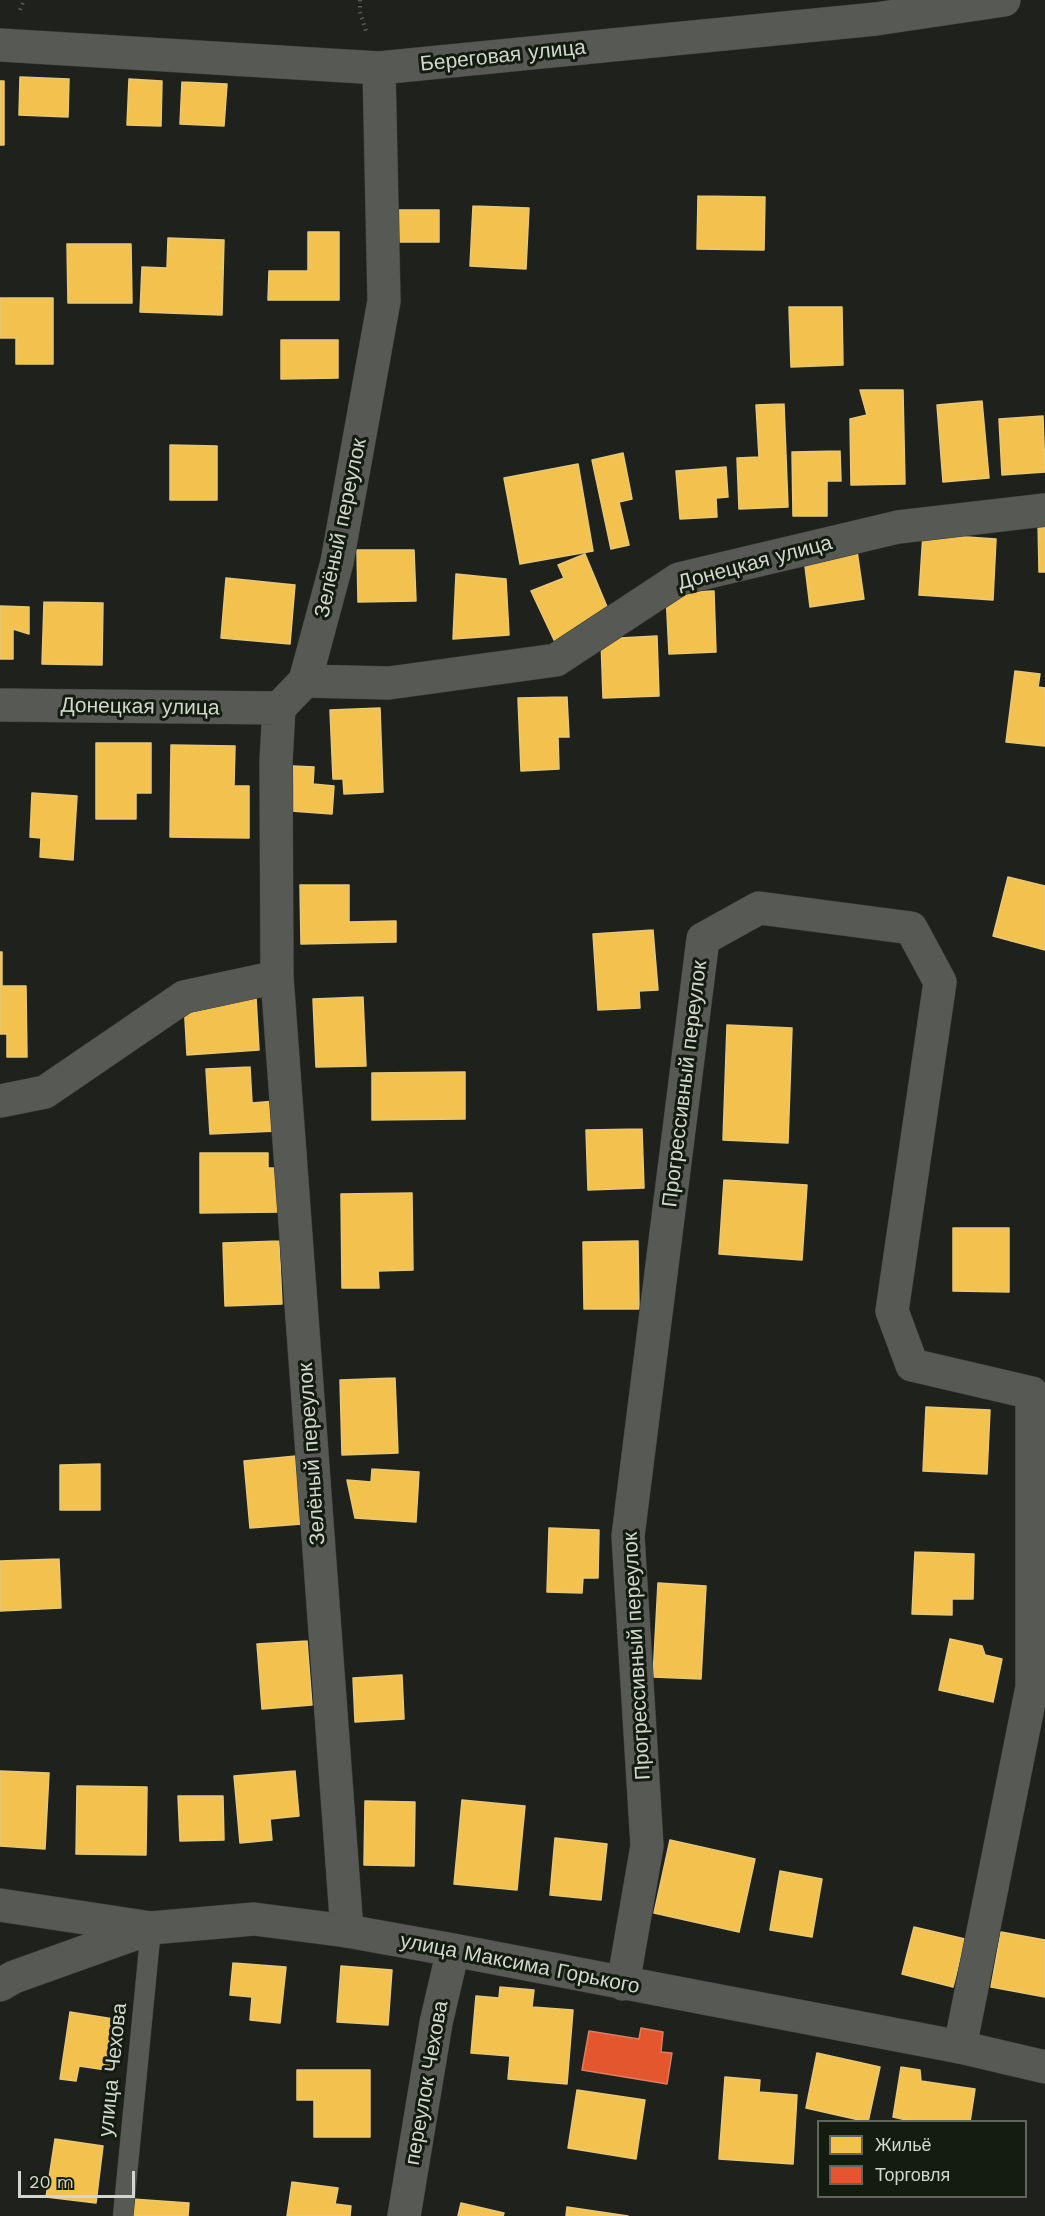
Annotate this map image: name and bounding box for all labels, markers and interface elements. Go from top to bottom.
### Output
street label: Береговая улица [419,35,587,77]
street label: Зелёный переулок [310,436,372,620]
street label: Донецкая улица [675,530,835,596]
street label: Донецкая улица [60,693,220,721]
street label: Прогрессивный переулок [657,959,713,1209]
street label: Зелёный переулок [293,1362,331,1546]
street label: Прогрессивный переулок [618,1531,656,1781]
street label: улица Максима Горького [398,1928,642,2000]
street label: переулок Чехова [400,1999,454,2167]
street label: улица Чехова [93,2002,133,2138]
legend [817,2120,1027,2198]
text: Жильё [875,2134,932,2155]
scale bar [21,2159,138,2197]
text: Торговля [875,2164,950,2185]
text: 20 m [29,2171,74,2192]

